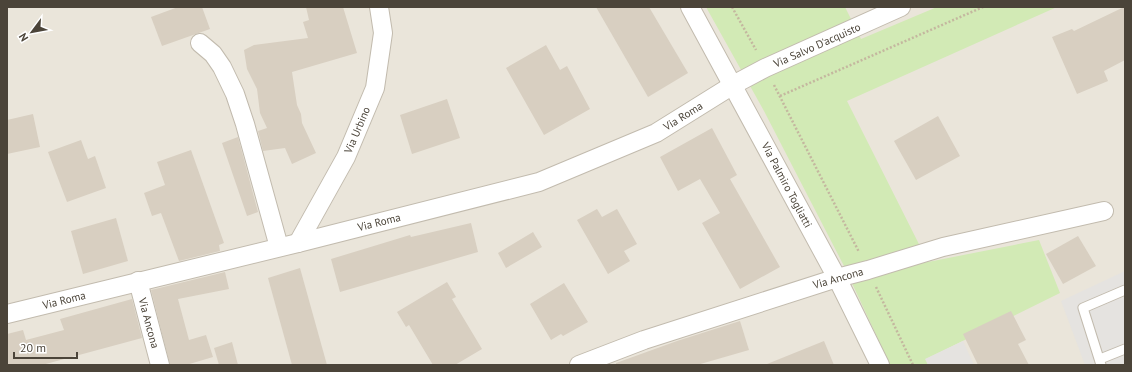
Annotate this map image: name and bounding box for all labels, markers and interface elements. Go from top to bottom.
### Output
north arrow [12,12,52,52]
street label: Via Salvo D'acquisto [770,20,863,71]
text: N [16,31,31,44]
street label: Via Roma [660,98,705,134]
street label: Via Urbino [341,104,373,156]
street label: Via Palmiro Togliatti [758,139,815,230]
street label: Via Roma [355,210,402,234]
street label: Via Ancona [810,264,865,292]
street label: Via Roma [40,288,87,312]
street label: Via Ancona [135,295,162,350]
scale bar [14,334,77,360]
text: 20 m [20,340,46,355]

